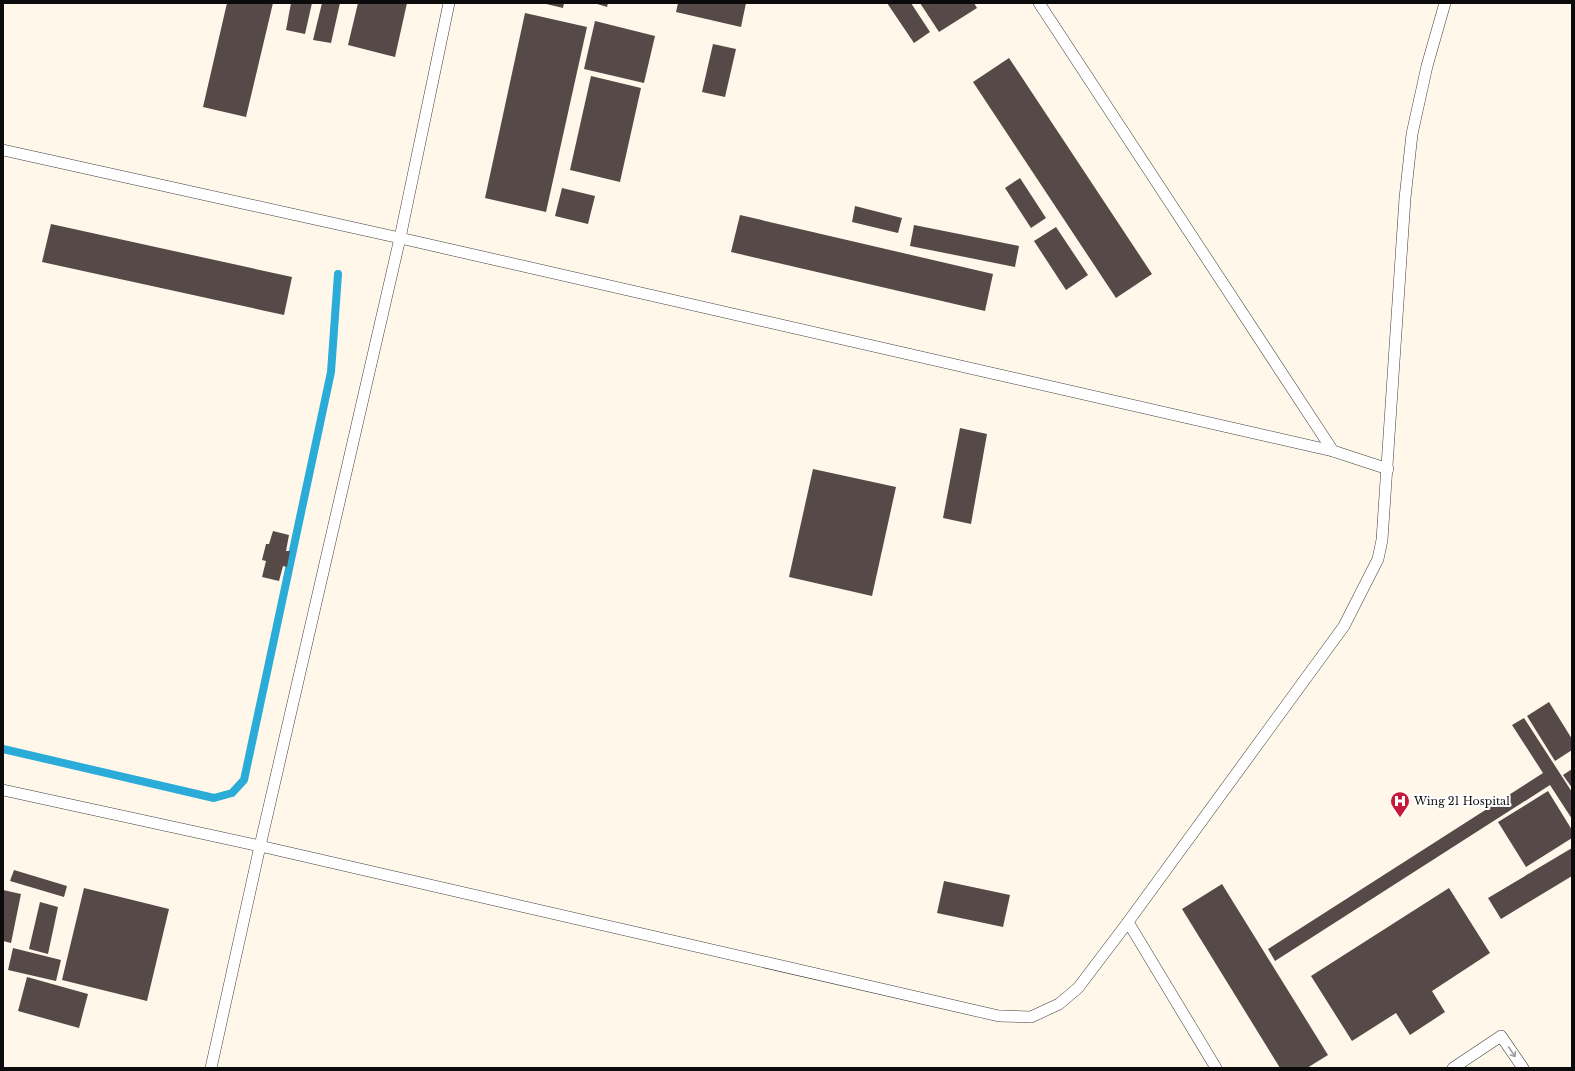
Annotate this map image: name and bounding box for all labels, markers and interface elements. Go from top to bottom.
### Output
hospital icon: Wing 21 Hospital [1389,790,1411,818]
place label: Wing 21 Hospital [1413,794,1510,808]
one-way arrow [1508,1046,1516,1057]

